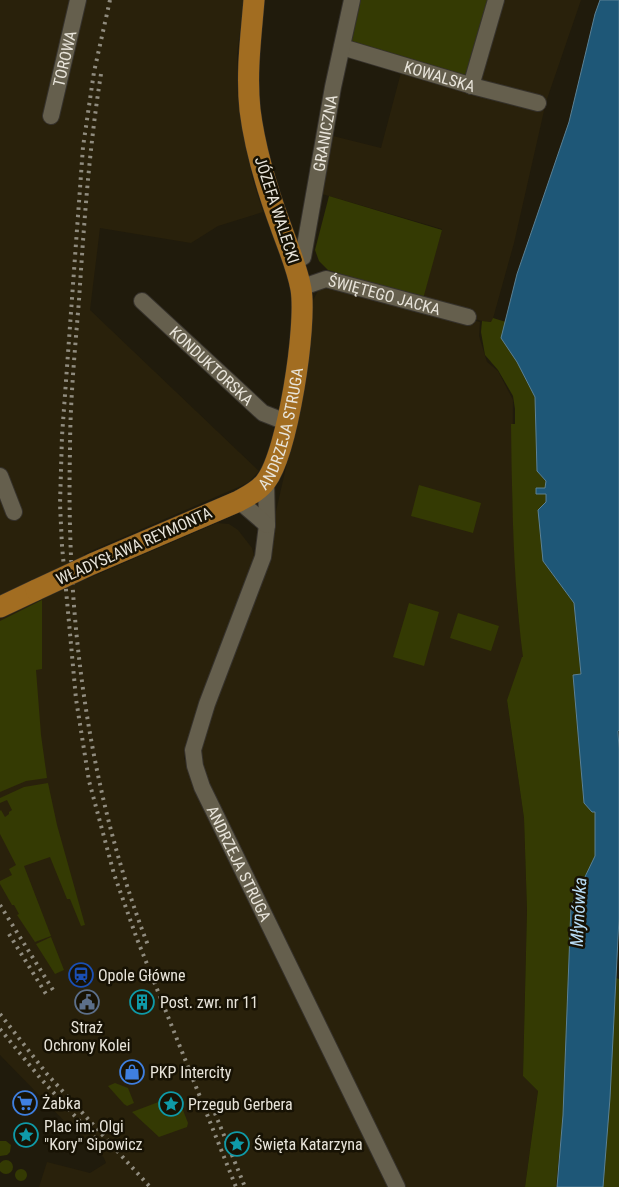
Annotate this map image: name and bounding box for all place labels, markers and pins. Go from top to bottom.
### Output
station icon: Opole Główne [68,962,94,988]
place label: Opole Główne [98,966,186,985]
public building icon: Straż Ochrony Kolei [74,989,100,1015]
building icon: Post. zwr. nr 11 [129,989,155,1015]
place label: Post. zwr. nr 11 [160,993,258,1012]
place label: Straż Ochrony Kolei [44,1018,130,1055]
shop icon: PKP Intercity [119,1059,145,1085]
place label: PKP Intercity [150,1063,232,1082]
supermarket icon: Żabka [12,1090,38,1116]
place icon: Przegub Gerbera [158,1091,184,1117]
place label: Żabka [42,1094,81,1113]
place label: Przegub Gerbera [188,1095,293,1114]
place label: Plac im. Olgi "Kory" Sipowicz [44,1117,143,1154]
place icon: Plac im. Olgi "Kory" Sipowicz [13,1122,39,1148]
place icon: Święta Katarzyna [224,1131,250,1157]
place label: Święta Katarzyna [254,1135,363,1154]

